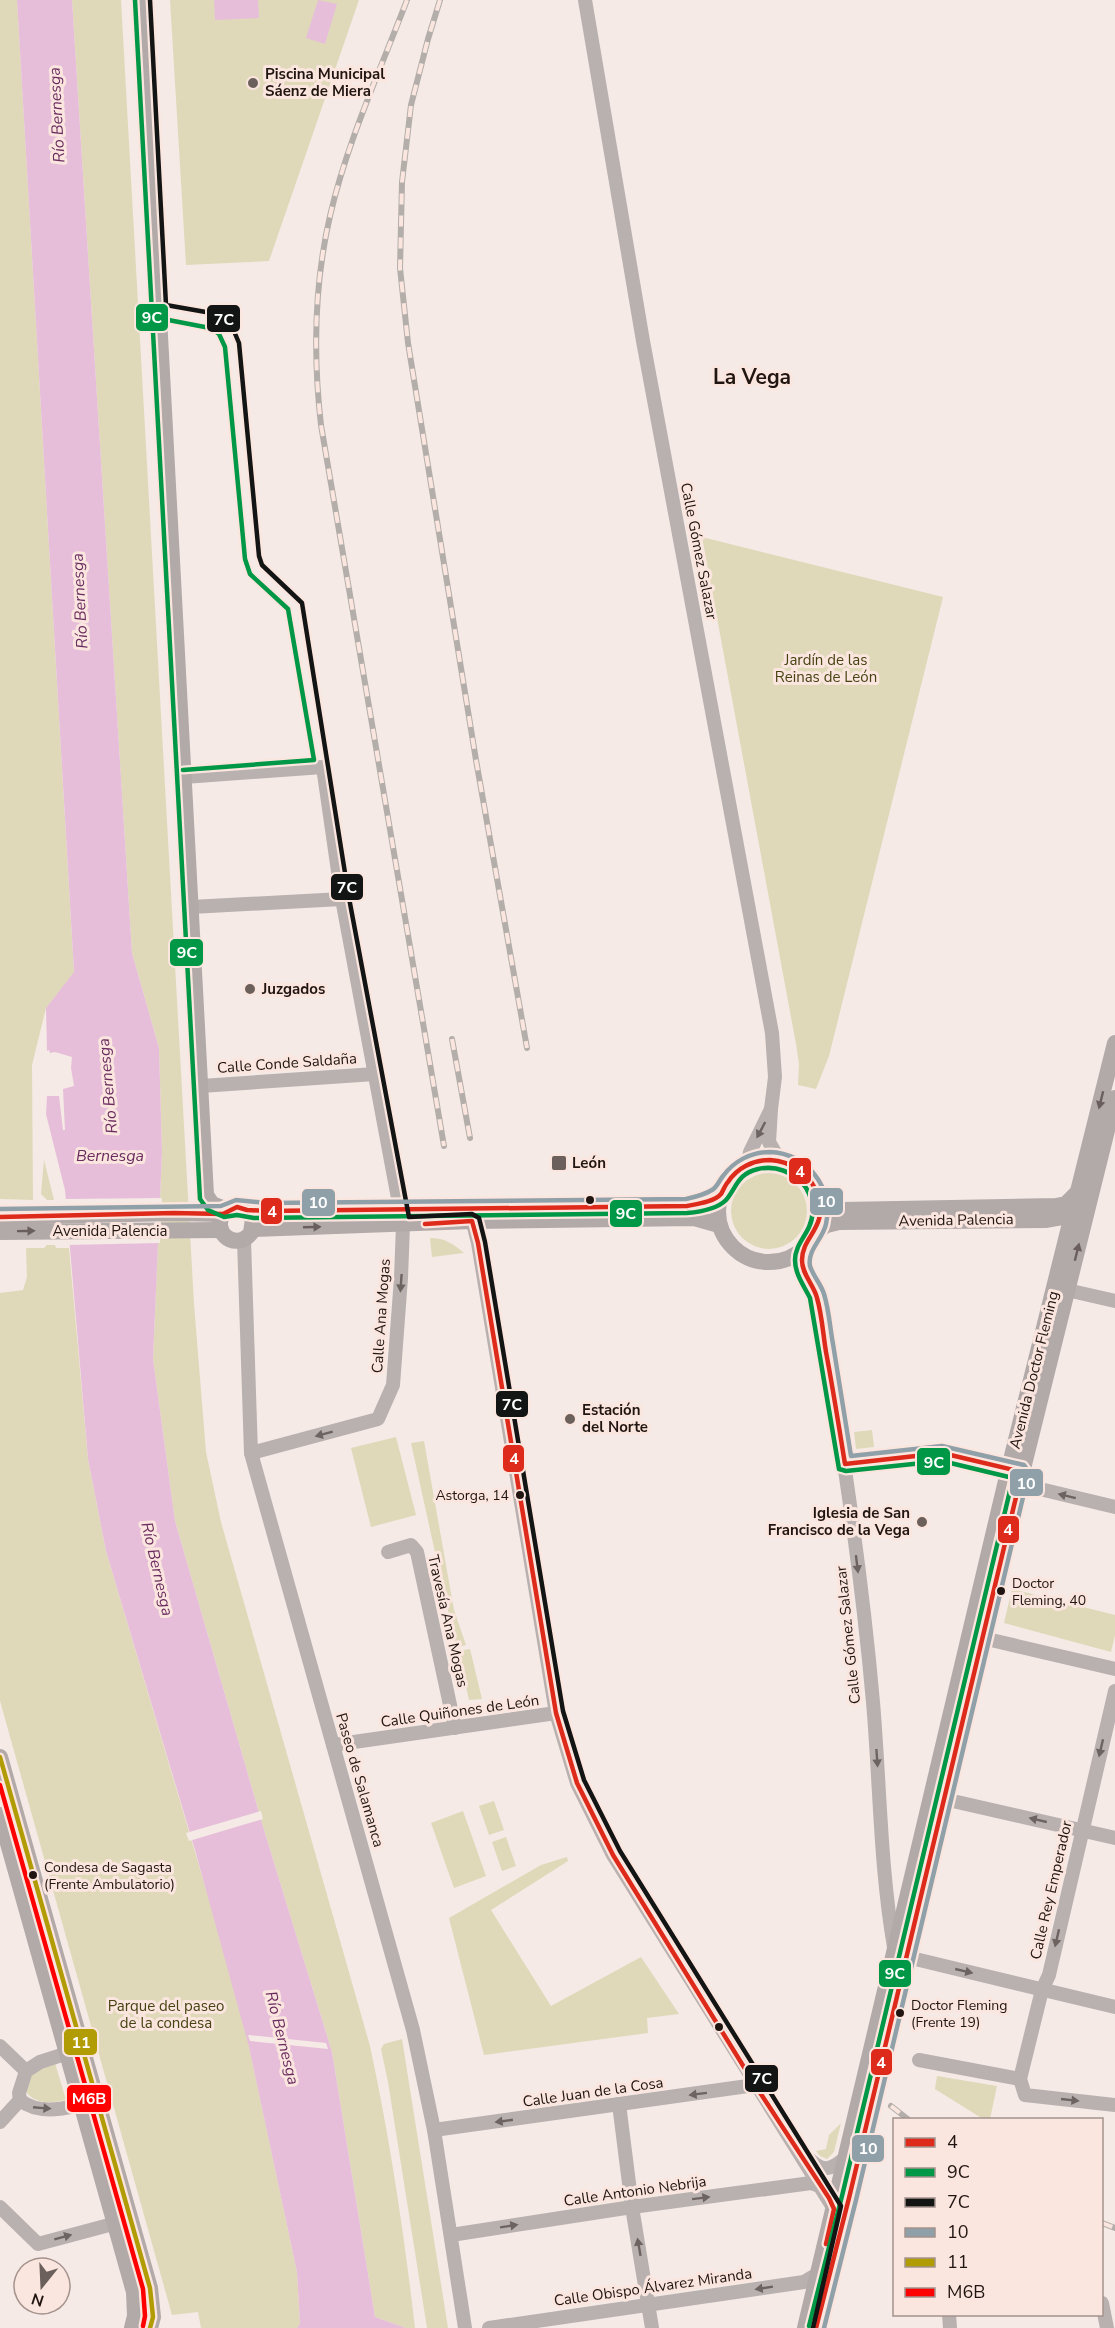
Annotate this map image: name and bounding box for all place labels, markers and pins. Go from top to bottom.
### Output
place label: Piscina Municipal Sáenz de Miera [265,64,385,101]
marker: Piscina Municipal Sáenz de Miera [246,76,260,90]
place label: Juzgados [261,979,325,999]
marker: Juzgados [243,982,257,996]
place label: León [572,1153,606,1173]
marker: León [550,1154,568,1172]
unlabelled marker [584,1194,596,1206]
place label: Estación del Norte [582,1400,648,1437]
marker: Estación del Norte [563,1412,577,1426]
place label: Astorga, 14 [435,1486,509,1505]
marker: Astorga, 14 [514,1489,526,1501]
place label: Iglesia de San Francisco de la Vega [768,1503,910,1540]
marker: Iglesia de San Francisco de la Vega [915,1515,929,1529]
place label: Doctor Fleming, 40 [1012,1574,1086,1610]
marker: Doctor Fleming, 40 [995,1585,1007,1597]
place label: Condesa de Sagasta (Frente Ambulatorio) [44,1858,175,1894]
marker: Condesa de Sagasta (Frente Ambulatorio) [27,1869,39,1881]
place label: Doctor Fleming (Frente 19) [911,1996,1007,2032]
marker: Doctor Fleming (Frente 19) [894,2007,906,2019]
unlabelled marker [713,2021,725,2033]

